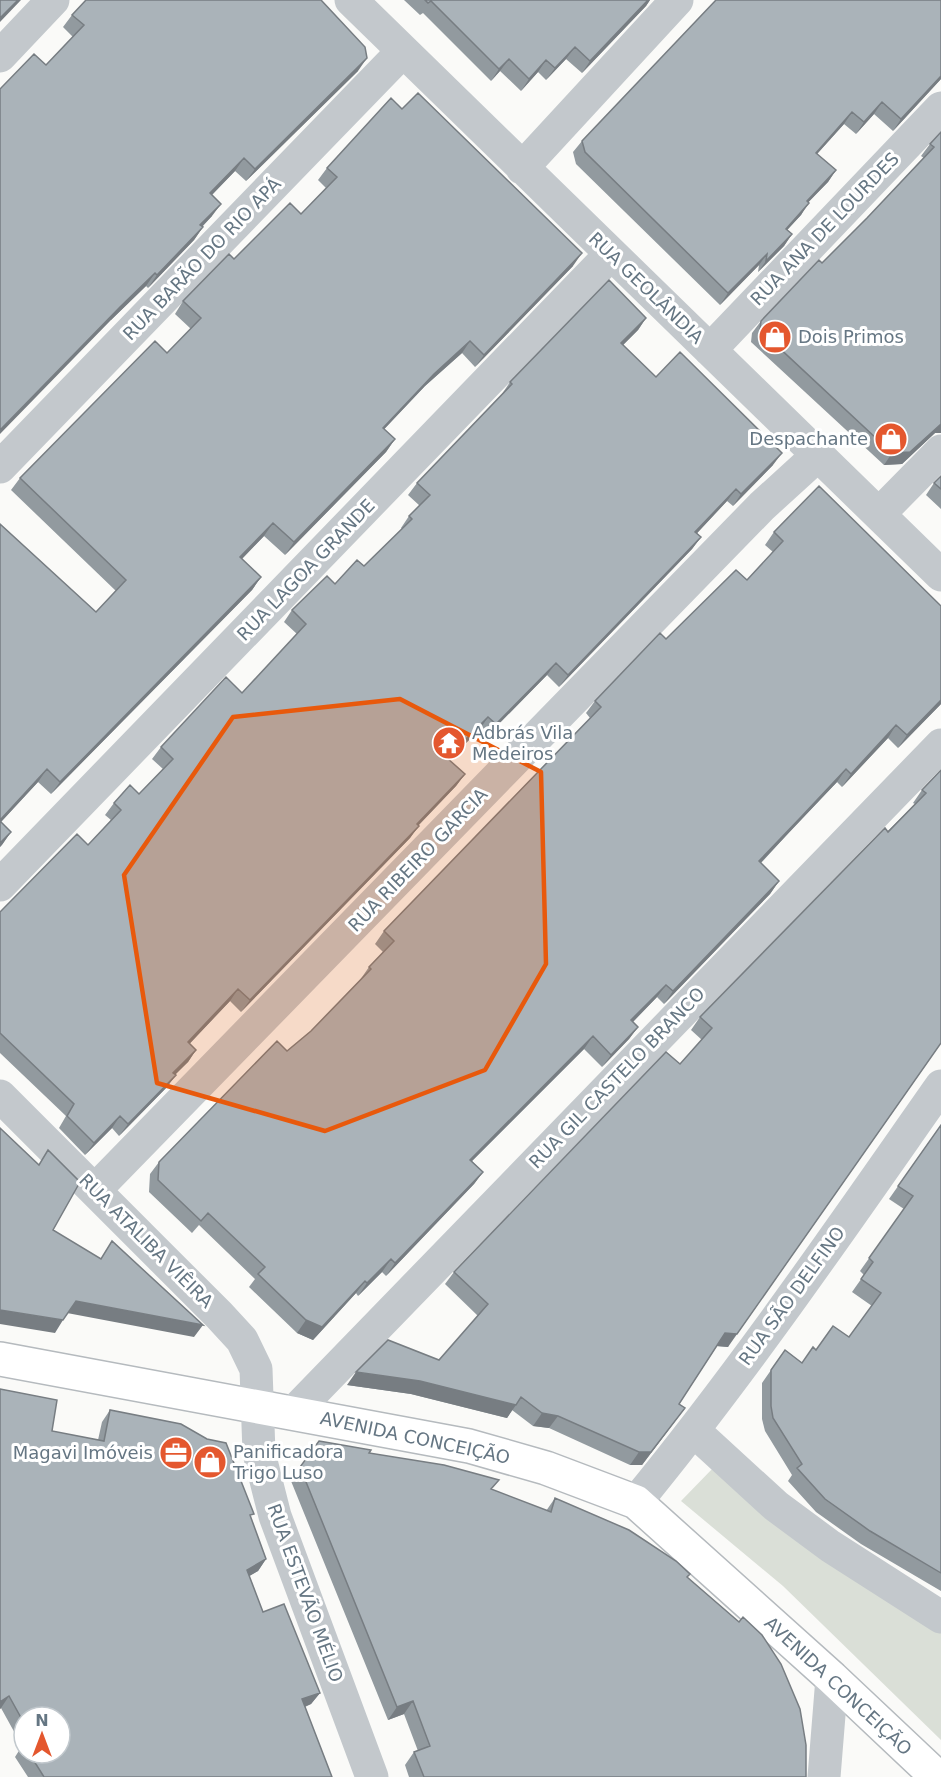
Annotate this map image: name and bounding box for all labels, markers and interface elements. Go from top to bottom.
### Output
street label: RUA ANA DE LOURDES [746,148,903,309]
street label: RUA BARÃO DO RIO APÁ [118,173,285,344]
street label: RUA GEOLÂNDIA [585,228,708,348]
shop icon: Dois Primos [757,319,793,355]
place label: Dois Primos [798,326,904,347]
shop icon: Despachante [873,421,909,457]
place label: Despachante [749,428,868,449]
street label: RUA LAGOA GRANDE [233,494,379,645]
place label: Adbrás Vila Medeiros [472,722,573,764]
temple icon: Adbrás Vila Medeiros [431,725,467,761]
street label: RUA RIBEIRO GARCIA [344,783,492,936]
street label: RUA GIL CASTELO BRANCO [525,983,709,1172]
street label: RUA ATALIBA VIÊIRA [75,1169,218,1312]
street label: RUA SÃO DELFINO [734,1222,849,1369]
street label: AVENIDA CONCEIÇÃO [318,1407,512,1468]
office icon: Magavi Imóveis [158,1435,194,1471]
place label: Panificadora Trigo Luso [232,1441,344,1483]
place label: Magavi Imóveis [13,1442,153,1463]
shop icon: Panificadora Trigo Luso [192,1444,228,1480]
street label: RUA ESTEVÃO MÉLIO [263,1501,348,1685]
street label: AVENIDA CONCEIÇÃO [760,1612,916,1759]
north arrow [12,1705,72,1765]
text: N [35,1711,49,1730]

